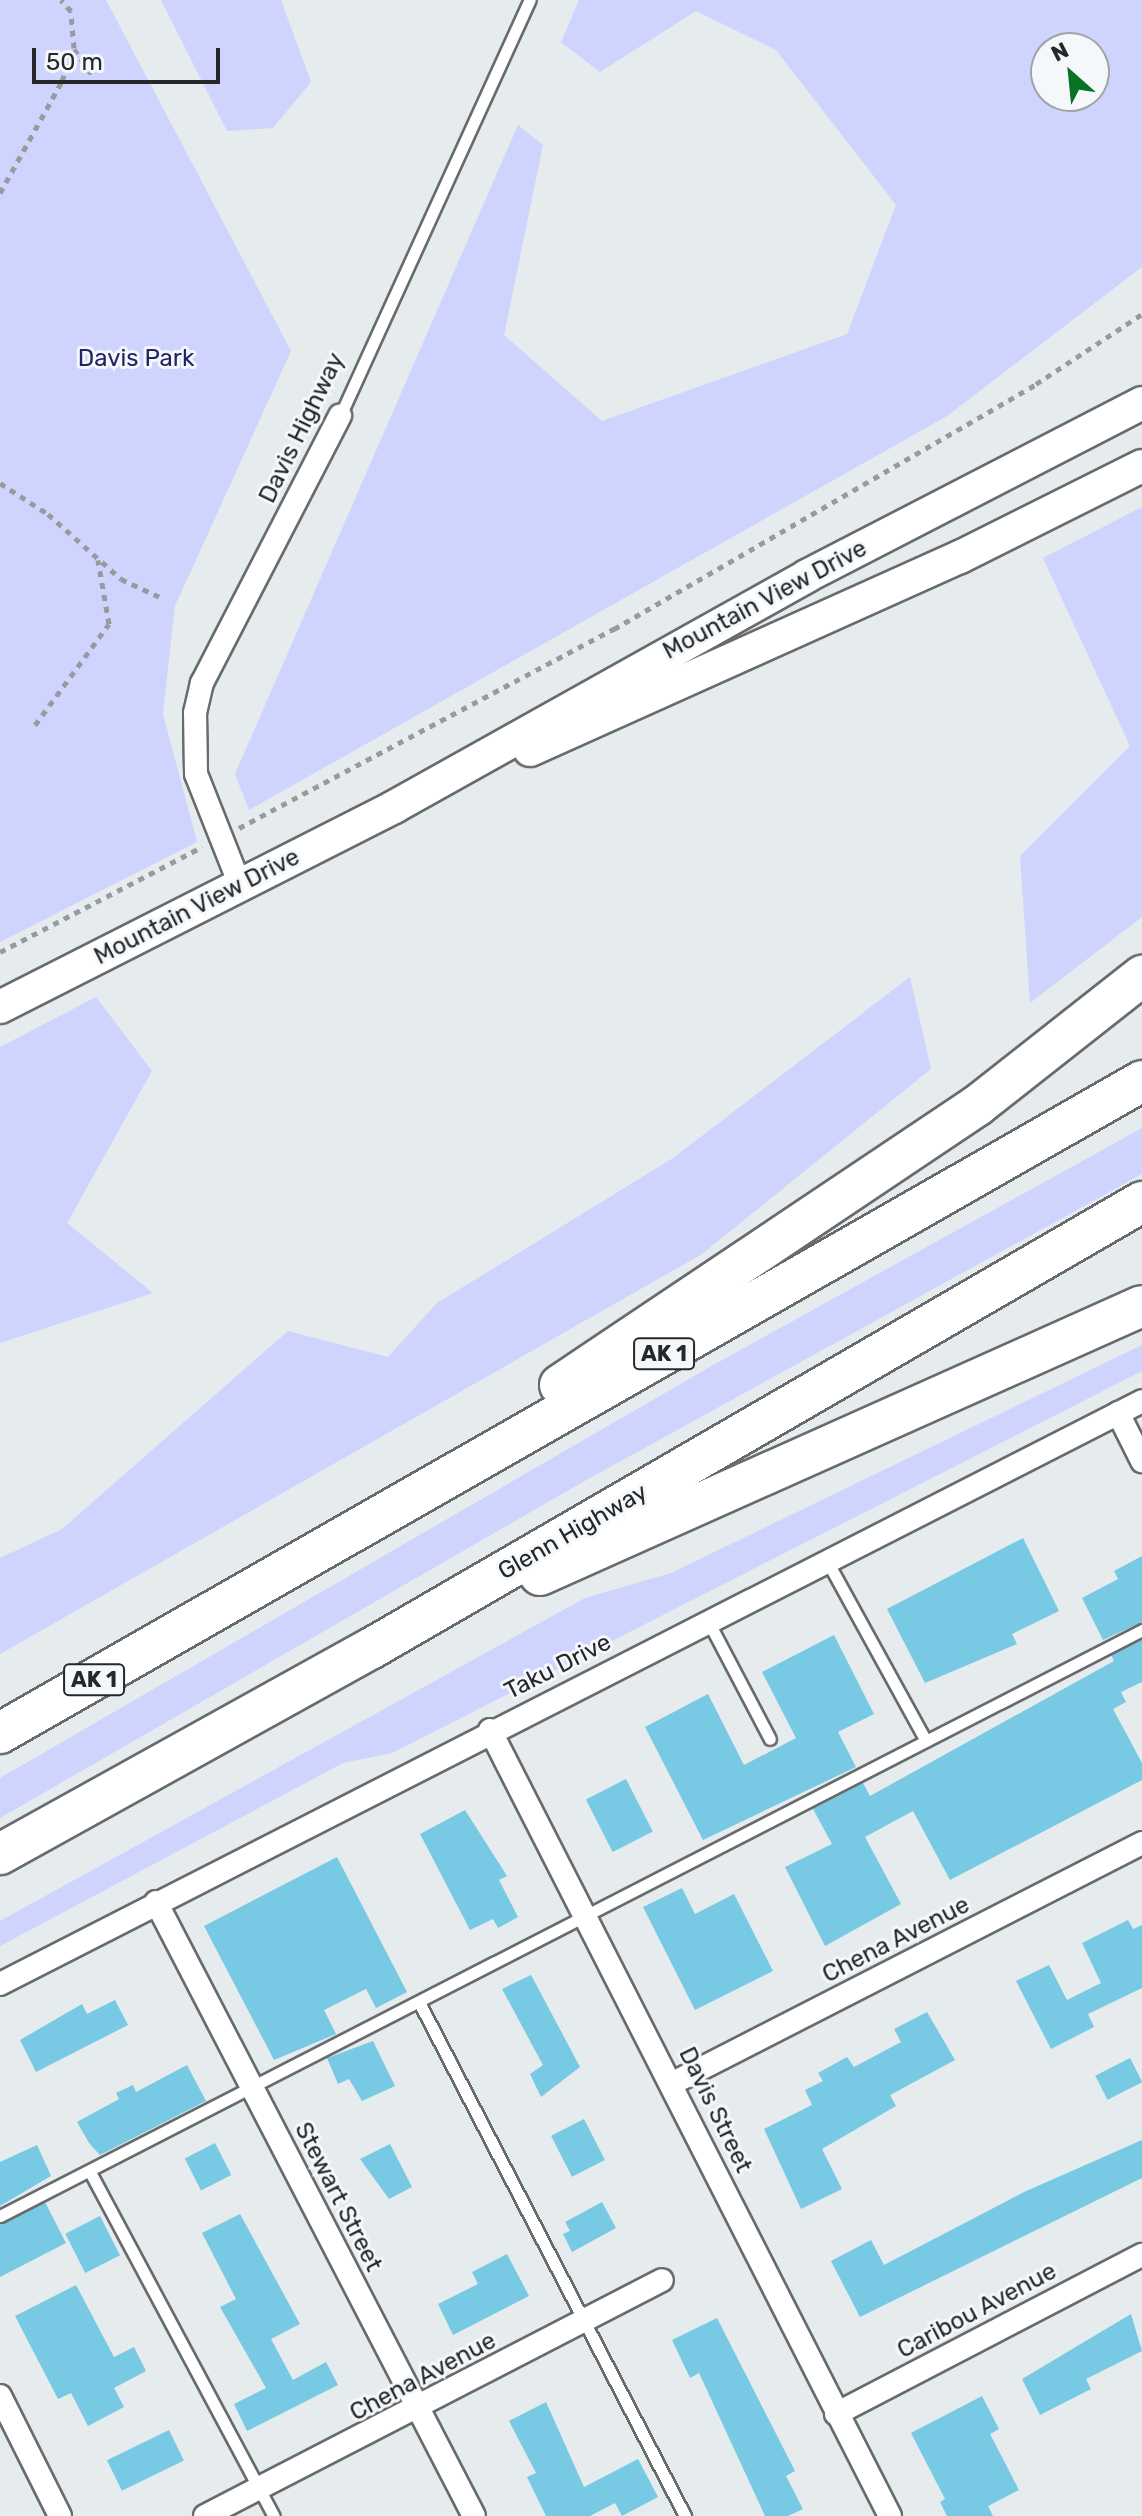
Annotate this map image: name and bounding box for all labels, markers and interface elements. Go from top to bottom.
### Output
scale bar [36,32,224,82]
north arrow [1030,32,1110,112]
text: N [1047,36,1073,68]
text: 50 m [46,48,103,76]
park label: Davis Park [78,345,194,373]
street label: Davis Highway [253,348,351,508]
street label: Mountain View Drive [658,534,872,666]
street label: Mountain View Drive [89,842,305,972]
road number: AK 1 [632,1336,696,1372]
street label: Glenn Highway [493,1478,653,1586]
street label: Taku Drive [500,1628,616,1706]
road number: AK 1 [62,1662,126,1698]
street label: Chena Avenue [817,1890,975,1990]
street label: Davis Street [672,2043,758,2177]
street label: Stewart Street [288,2118,388,2276]
street label: Caribou Avenue [892,2257,1062,2365]
street label: Chena Avenue [345,2326,501,2428]

